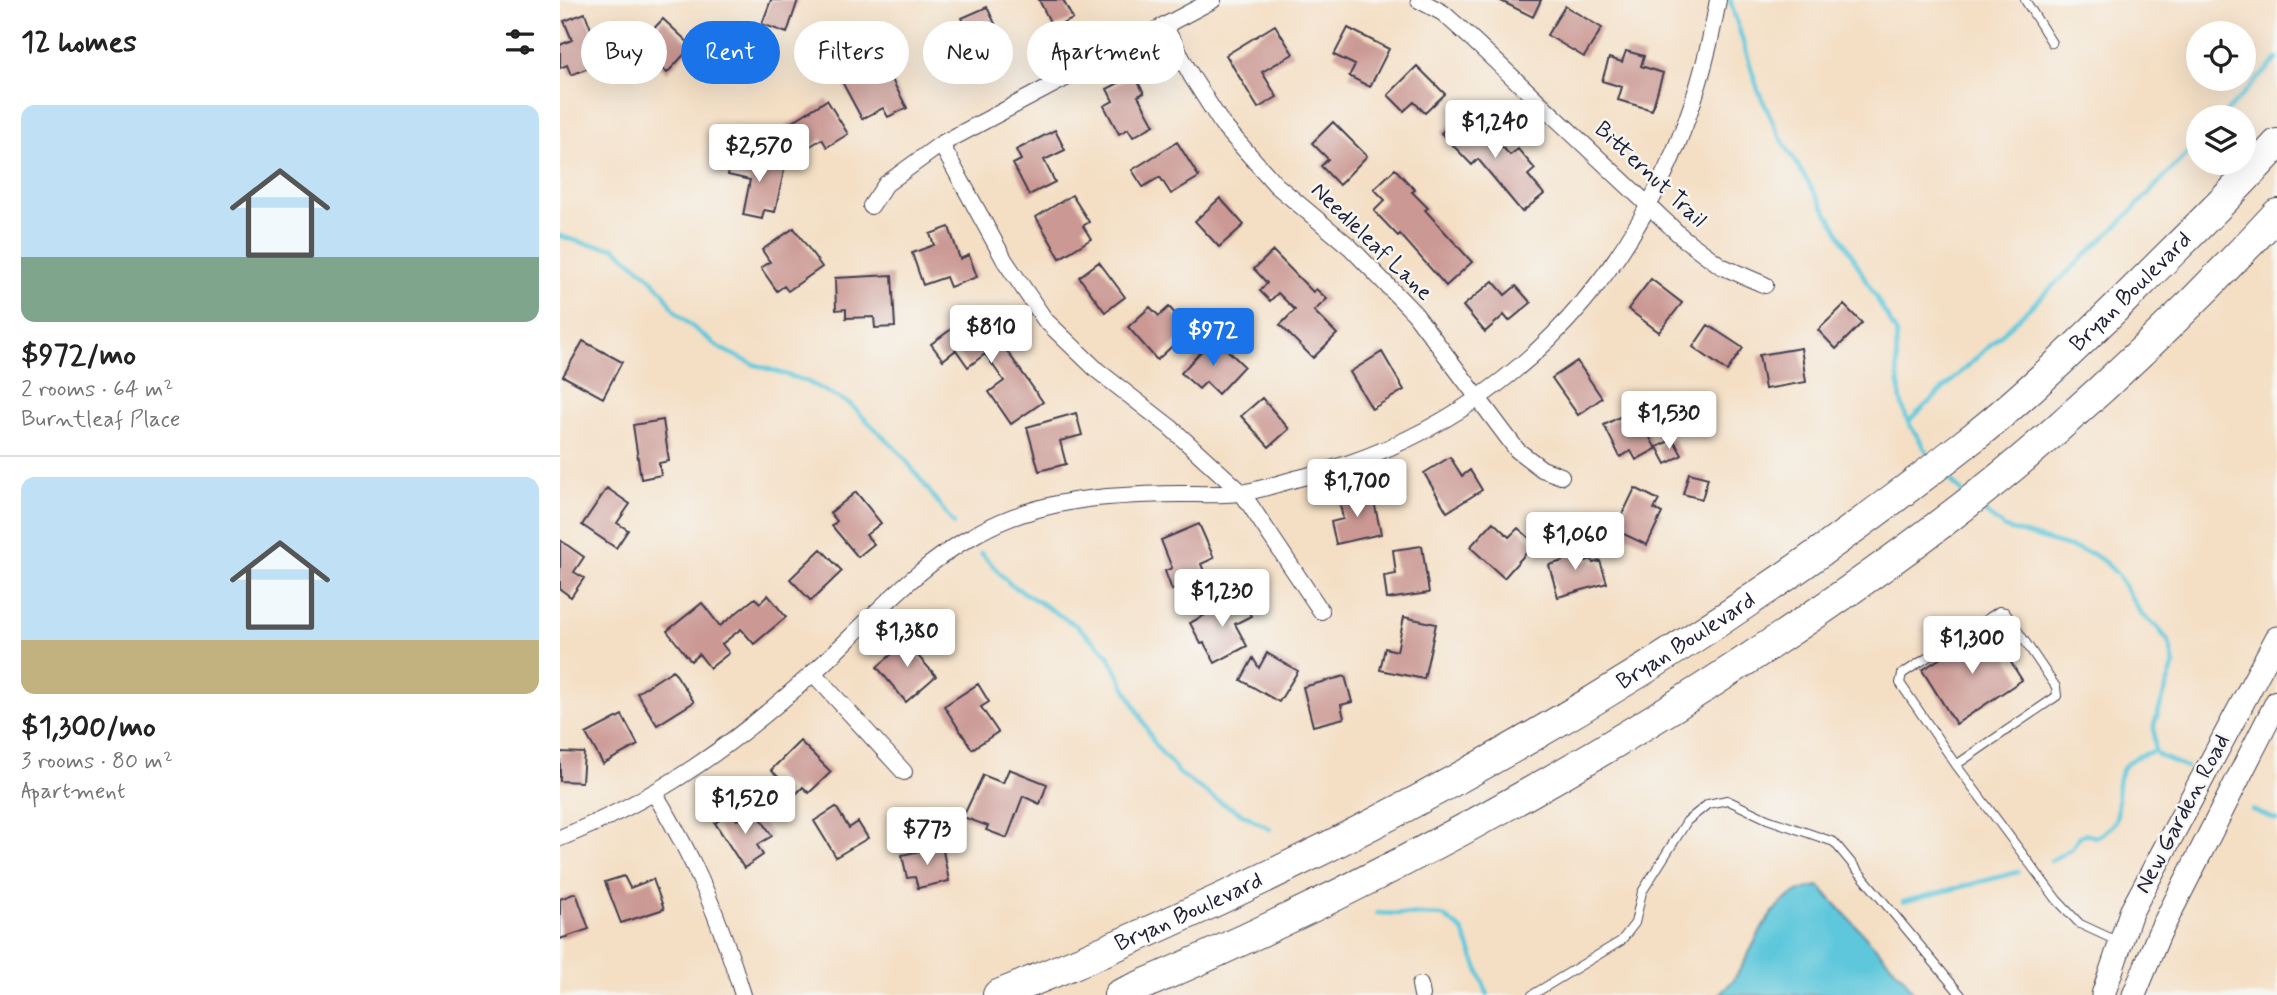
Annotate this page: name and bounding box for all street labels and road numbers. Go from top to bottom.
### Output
street label: Bitternut Trail [1587,115,1713,235]
street label: Needleleaf Lane [1304,176,1438,308]
street label: Bryan Boulevard [2064,225,2199,359]
street label: Bryan Boulevard [1611,586,1762,698]
street label: New Garden Road [2128,729,2238,899]
street label: Bryan Boulevard [1110,866,1268,959]

